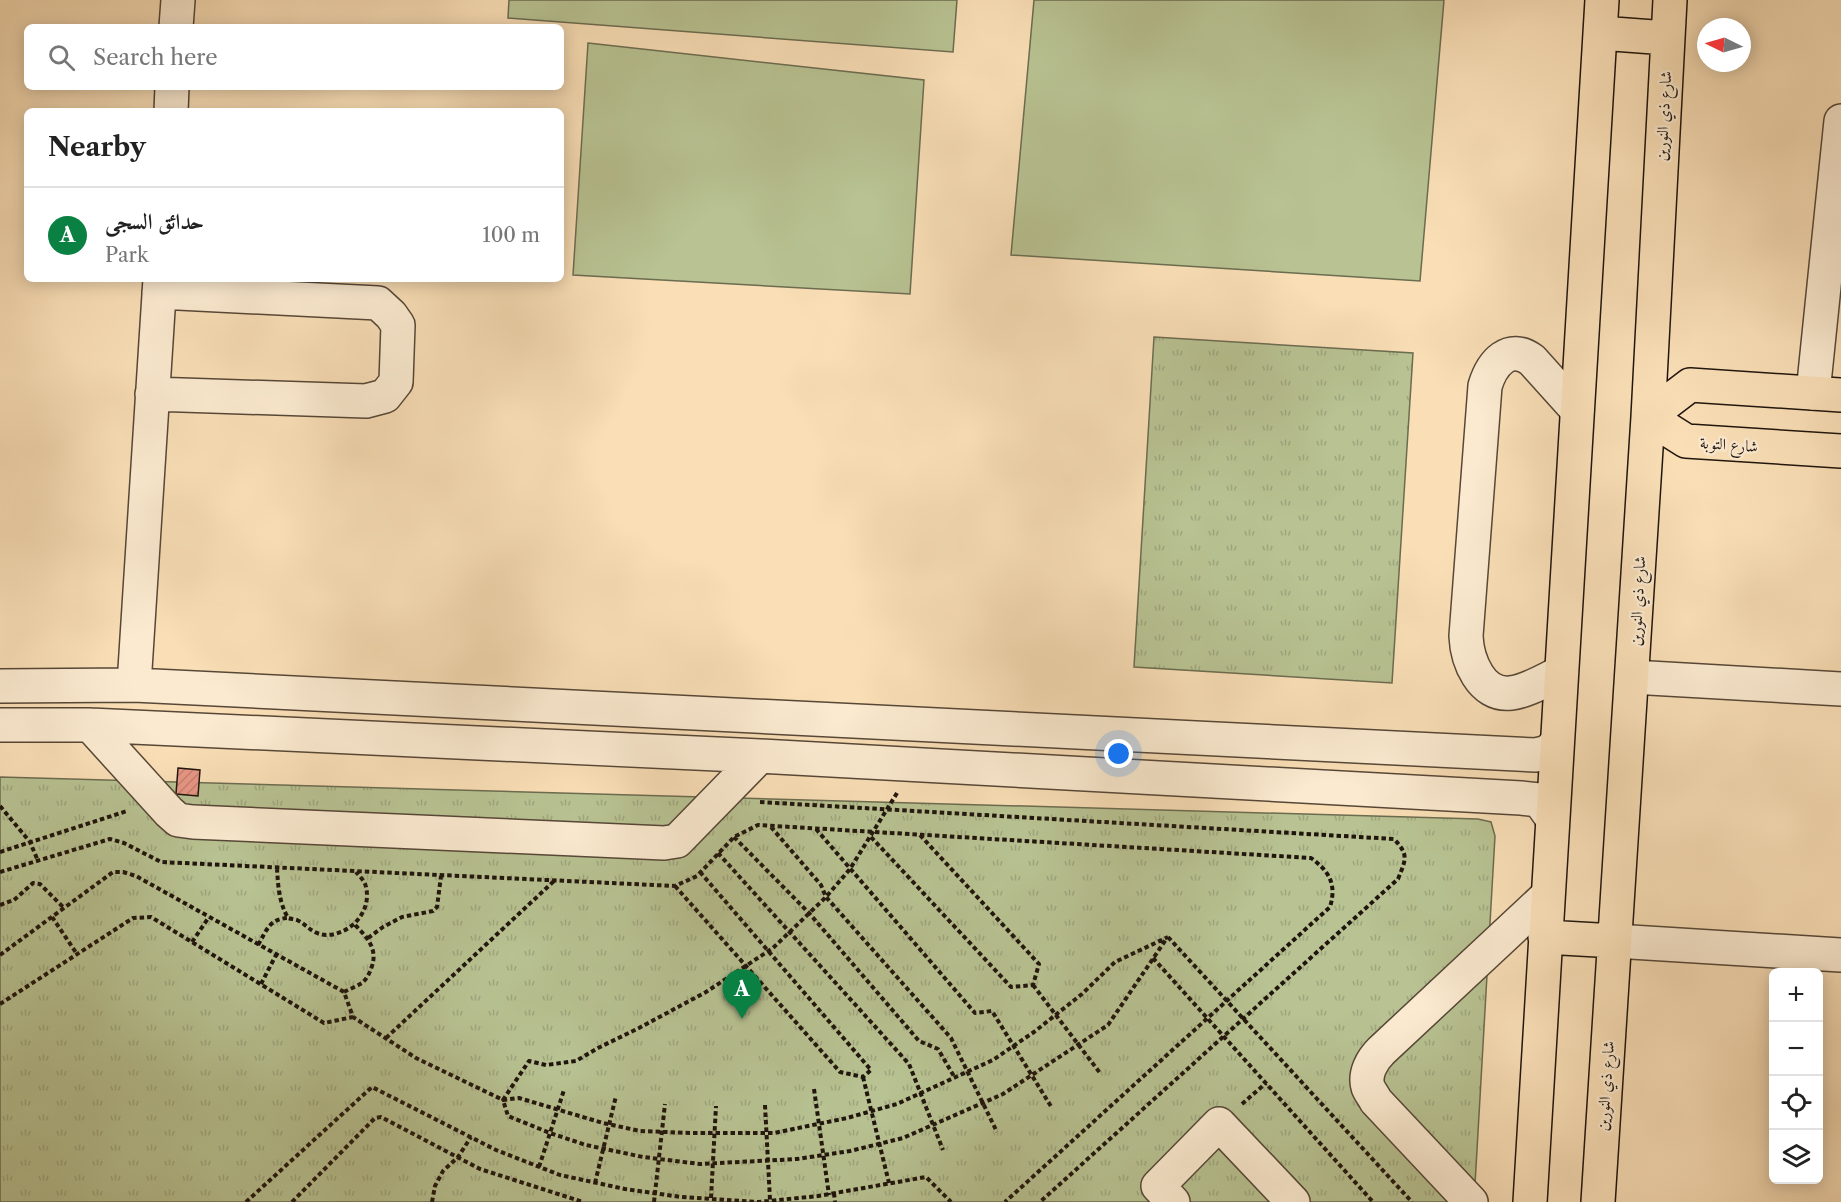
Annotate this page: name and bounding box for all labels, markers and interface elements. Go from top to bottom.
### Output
north arrow [1697,18,1751,72]
search box [24,24,564,90]
icon: search [45,41,78,74]
text: Search here [93,44,218,71]
street label: شارع ذي النورين [1651,70,1679,162]
text: Nearby [48,131,146,163]
text: حدائق السجى [105,208,204,235]
text: A [60,223,75,247]
text: 100 m [482,223,540,247]
text: Park [105,243,148,267]
street label: شارع التوبة [1699,432,1759,460]
street label: شارع ذي النورين [1625,555,1653,647]
your location [1104,739,1133,768]
map controls [1769,968,1823,1184]
button: + [1769,968,1823,1022]
pin: A [722,970,762,1019]
button: − [1769,1022,1823,1076]
street label: شارع ذي النورين [1592,1040,1622,1132]
button: locate [1769,1076,1823,1130]
button: layers [1769,1130,1823,1184]

